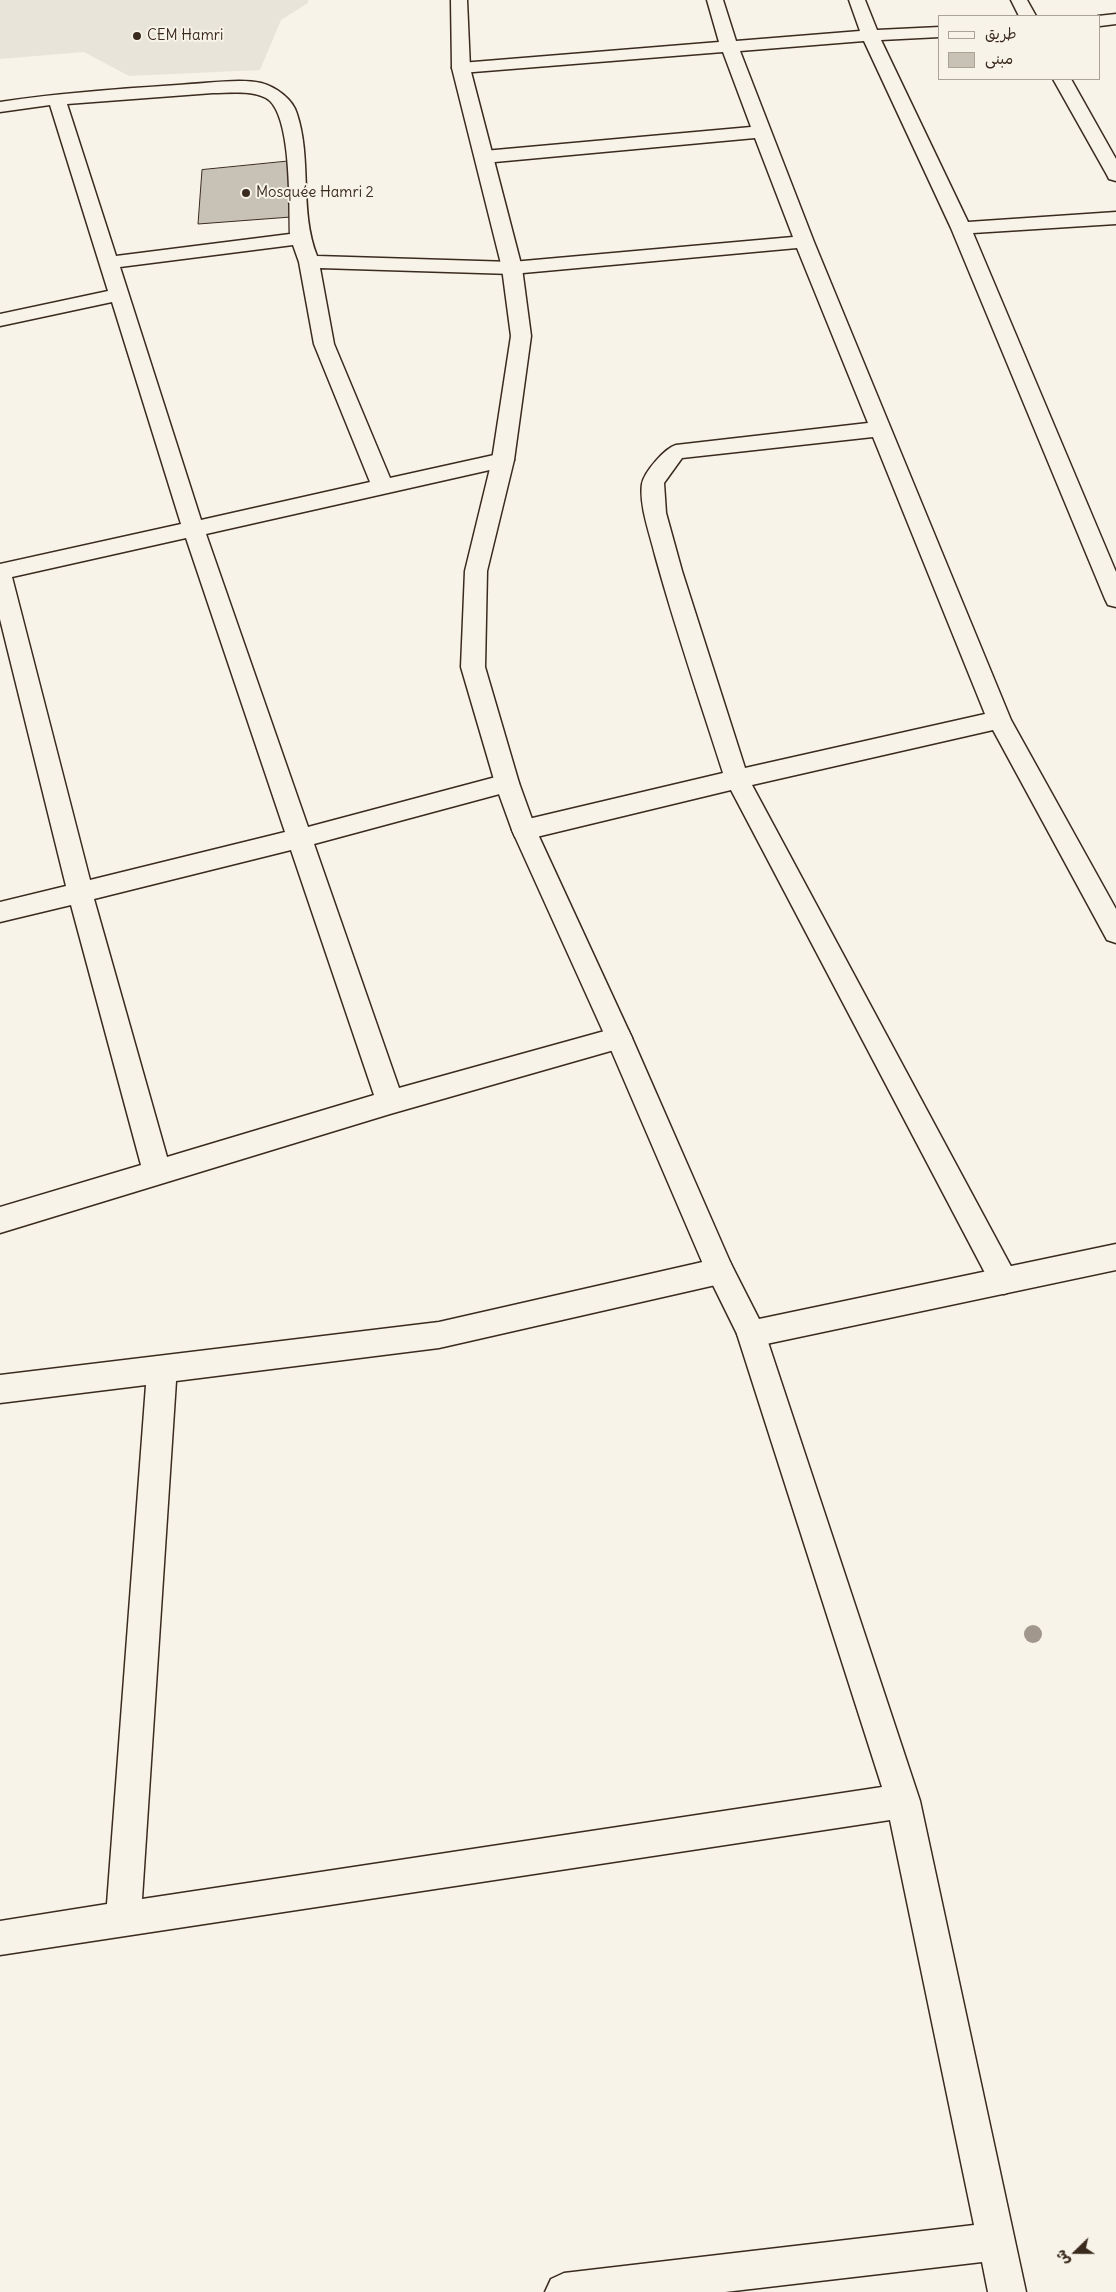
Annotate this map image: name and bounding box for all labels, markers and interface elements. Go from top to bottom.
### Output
legend [938,15,1101,80]
text: طريق [985,24,1017,43]
place label: CEM Hamri [147,27,223,45]
marker: CEM Hamri [131,30,143,42]
text: مبنى [985,49,1013,68]
place label: Mosquée Hamri 2 [256,184,374,202]
marker: Mosquée Hamri 2 [240,187,252,199]
north arrow [1051,2227,1101,2277]
text: ش [1051,2247,1073,2268]

